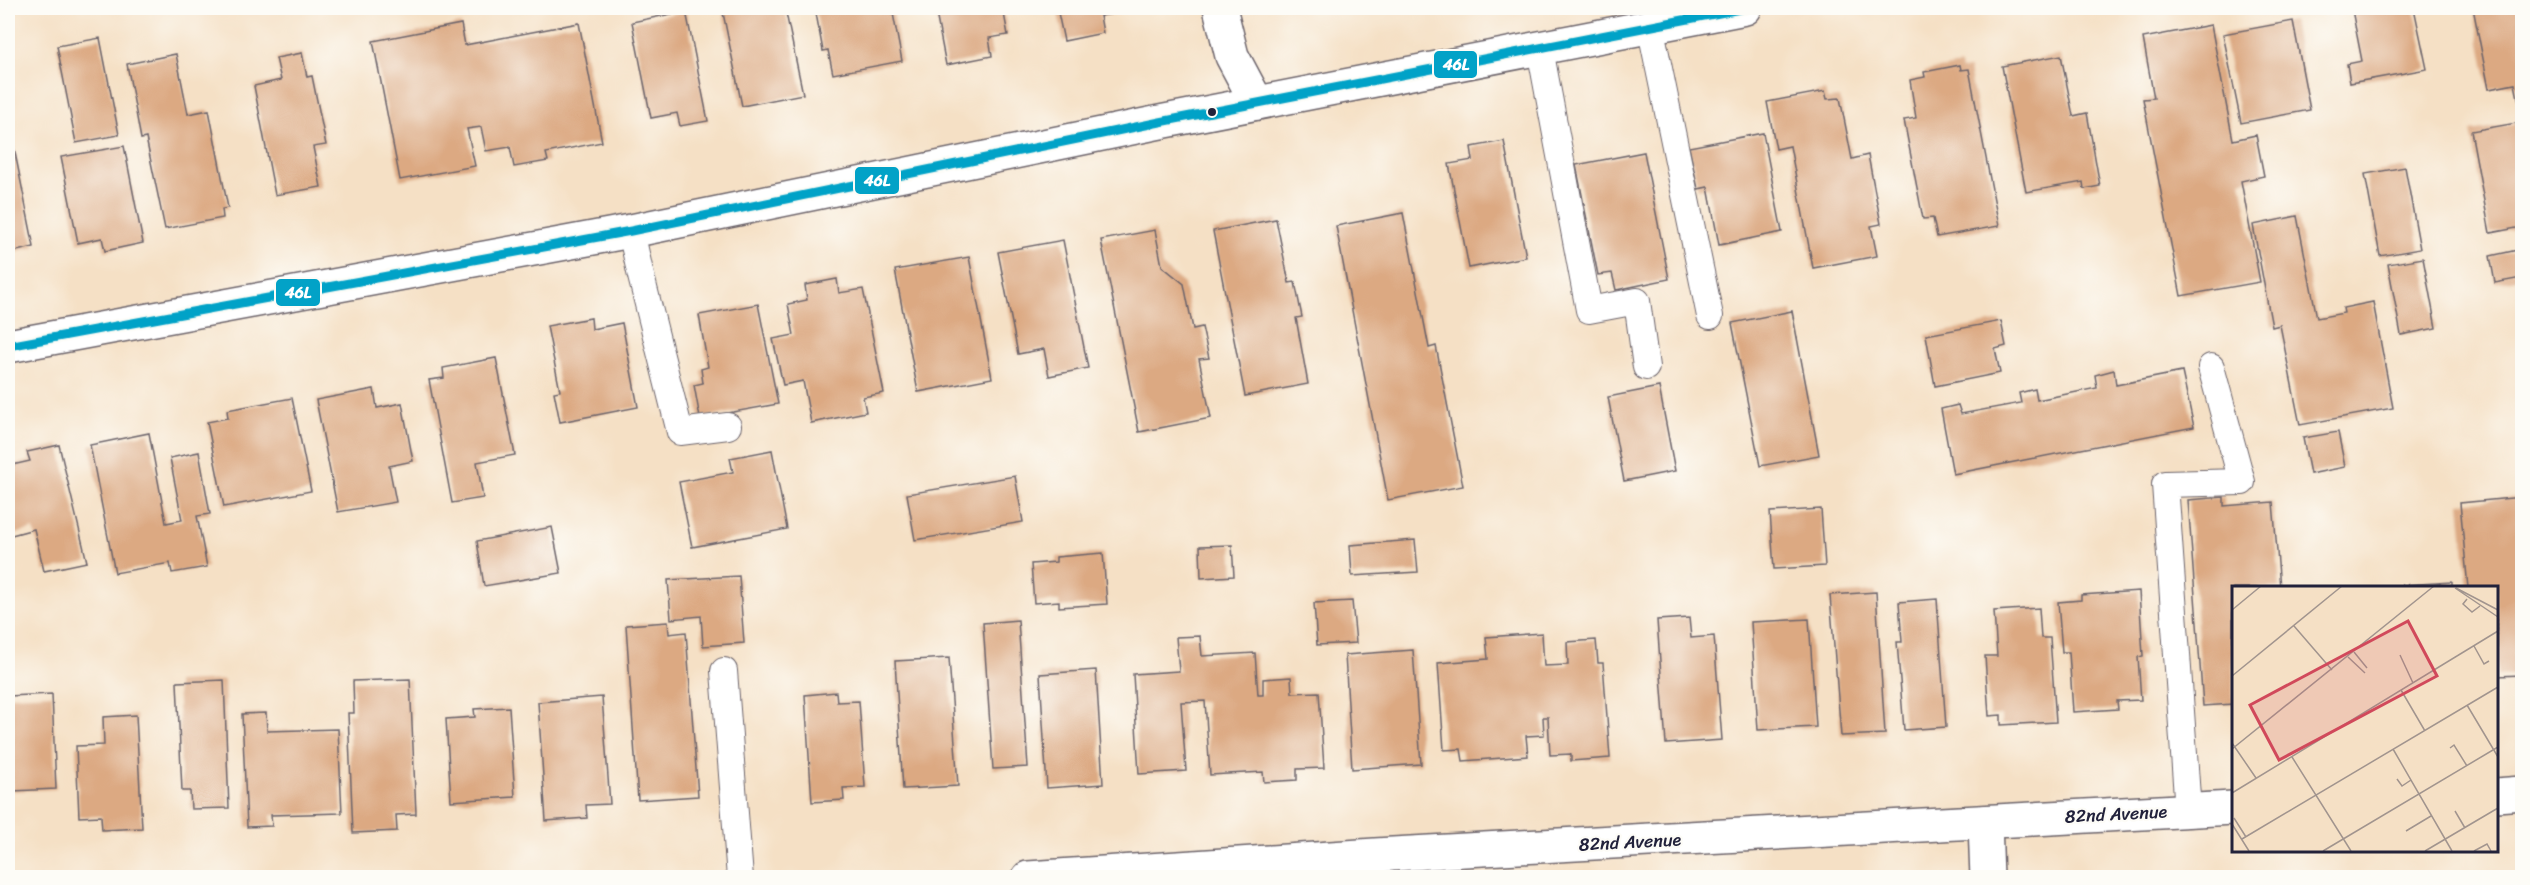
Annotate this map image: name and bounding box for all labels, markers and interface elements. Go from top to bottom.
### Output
line badge: 46L [1433,50,1478,79]
text: 46L [1442,50,1470,79]
unlabelled marker [1206,106,1218,118]
line badge: 46L [854,166,900,195]
text: 46L [863,166,891,195]
line badge: 46L [275,278,321,307]
text: 46L [284,278,312,307]
inset map [2232,586,2497,852]
street label: 82nd Avenue [2064,795,2168,833]
street label: 82nd Avenue [1578,823,1682,861]

